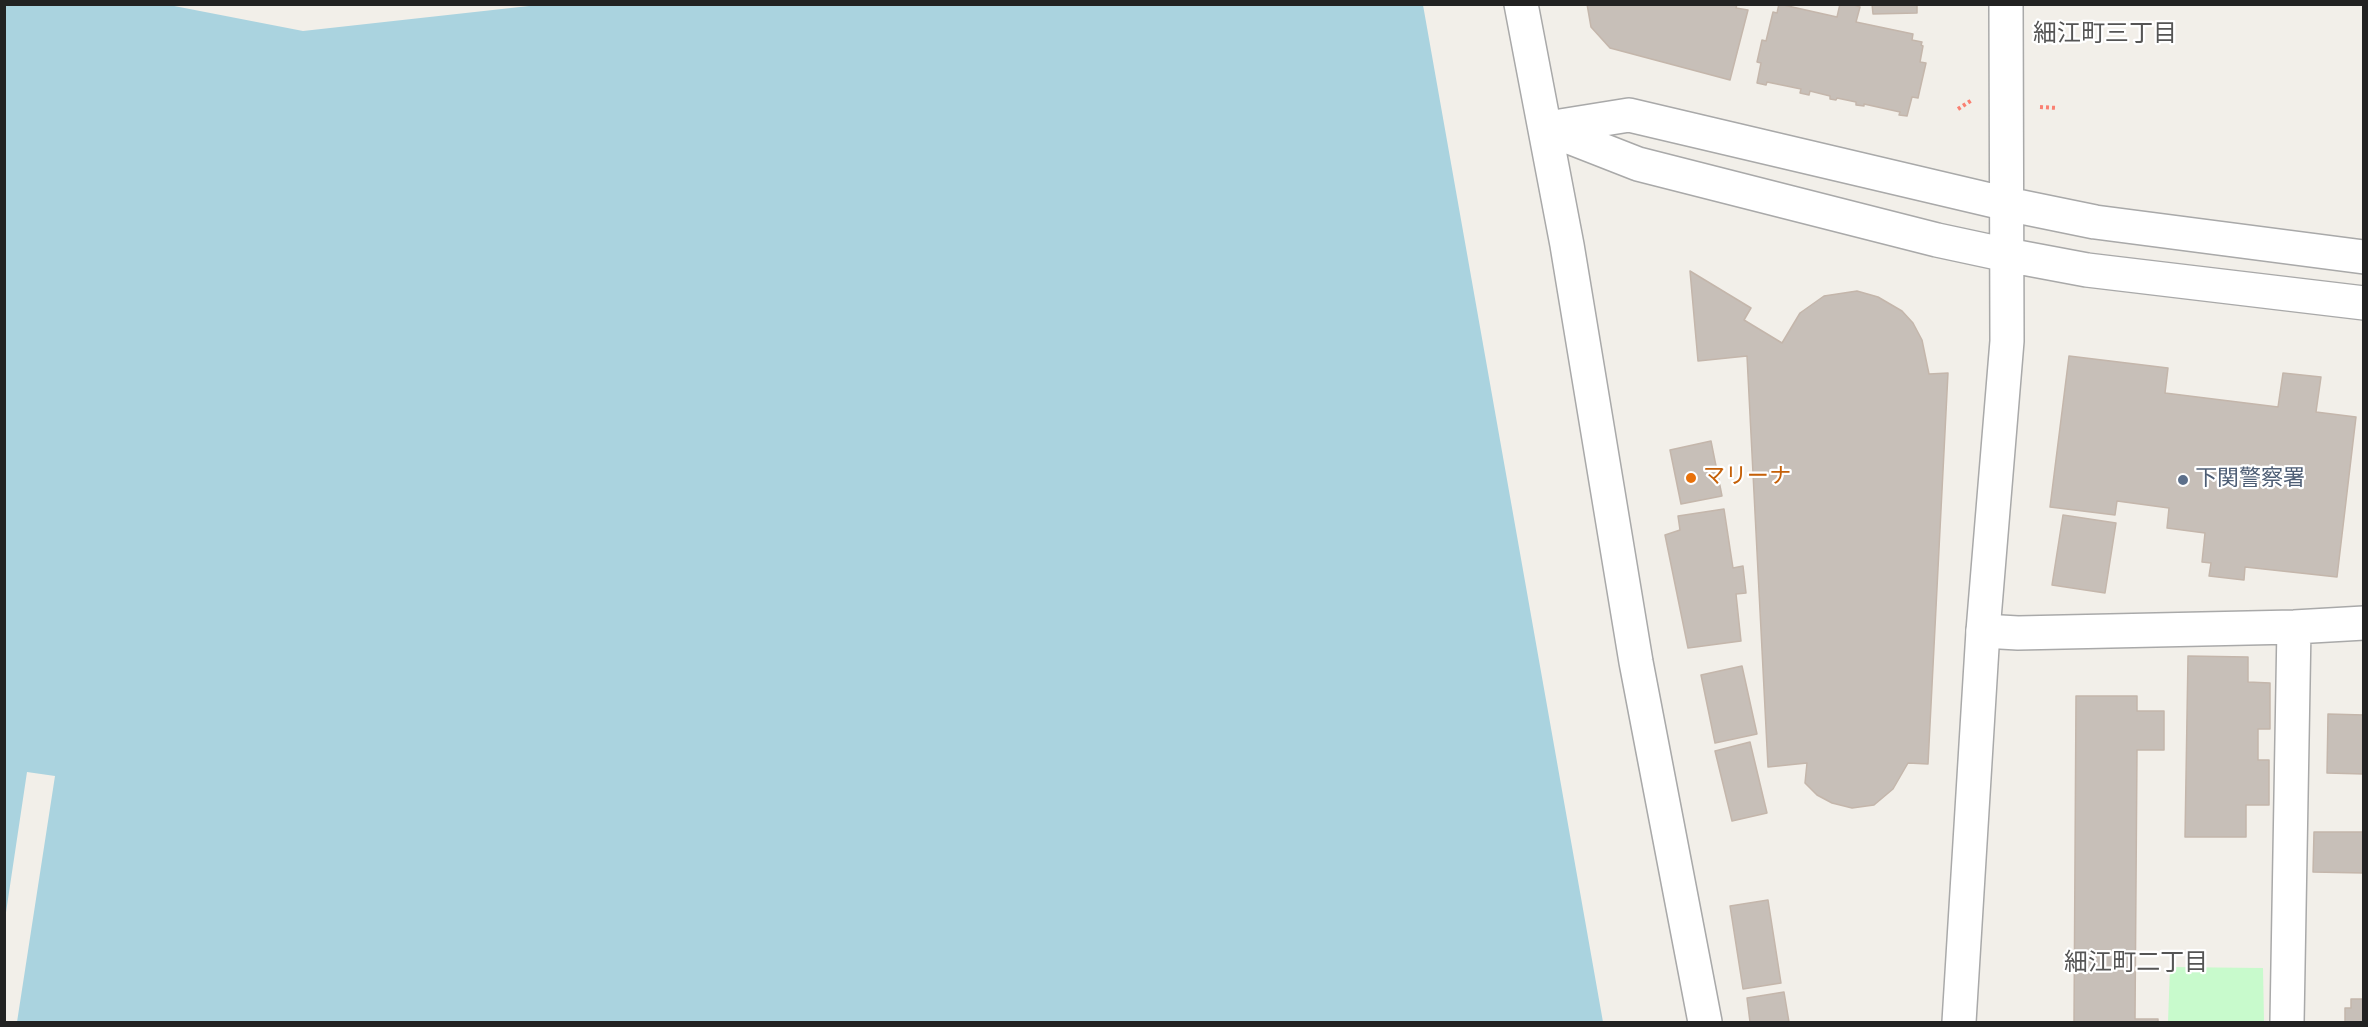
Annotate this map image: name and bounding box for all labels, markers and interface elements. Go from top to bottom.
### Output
district label: 細江町三丁目 [2033,21,2177,49]
place label: マリーナ [1703,465,1791,491]
place label: 下関警察署 [2195,467,2305,493]
marker: マリーナ [1684,471,1698,485]
marker: 下関警察署 [2176,473,2190,487]
district label: 細江町二丁目 [2064,950,2208,978]

